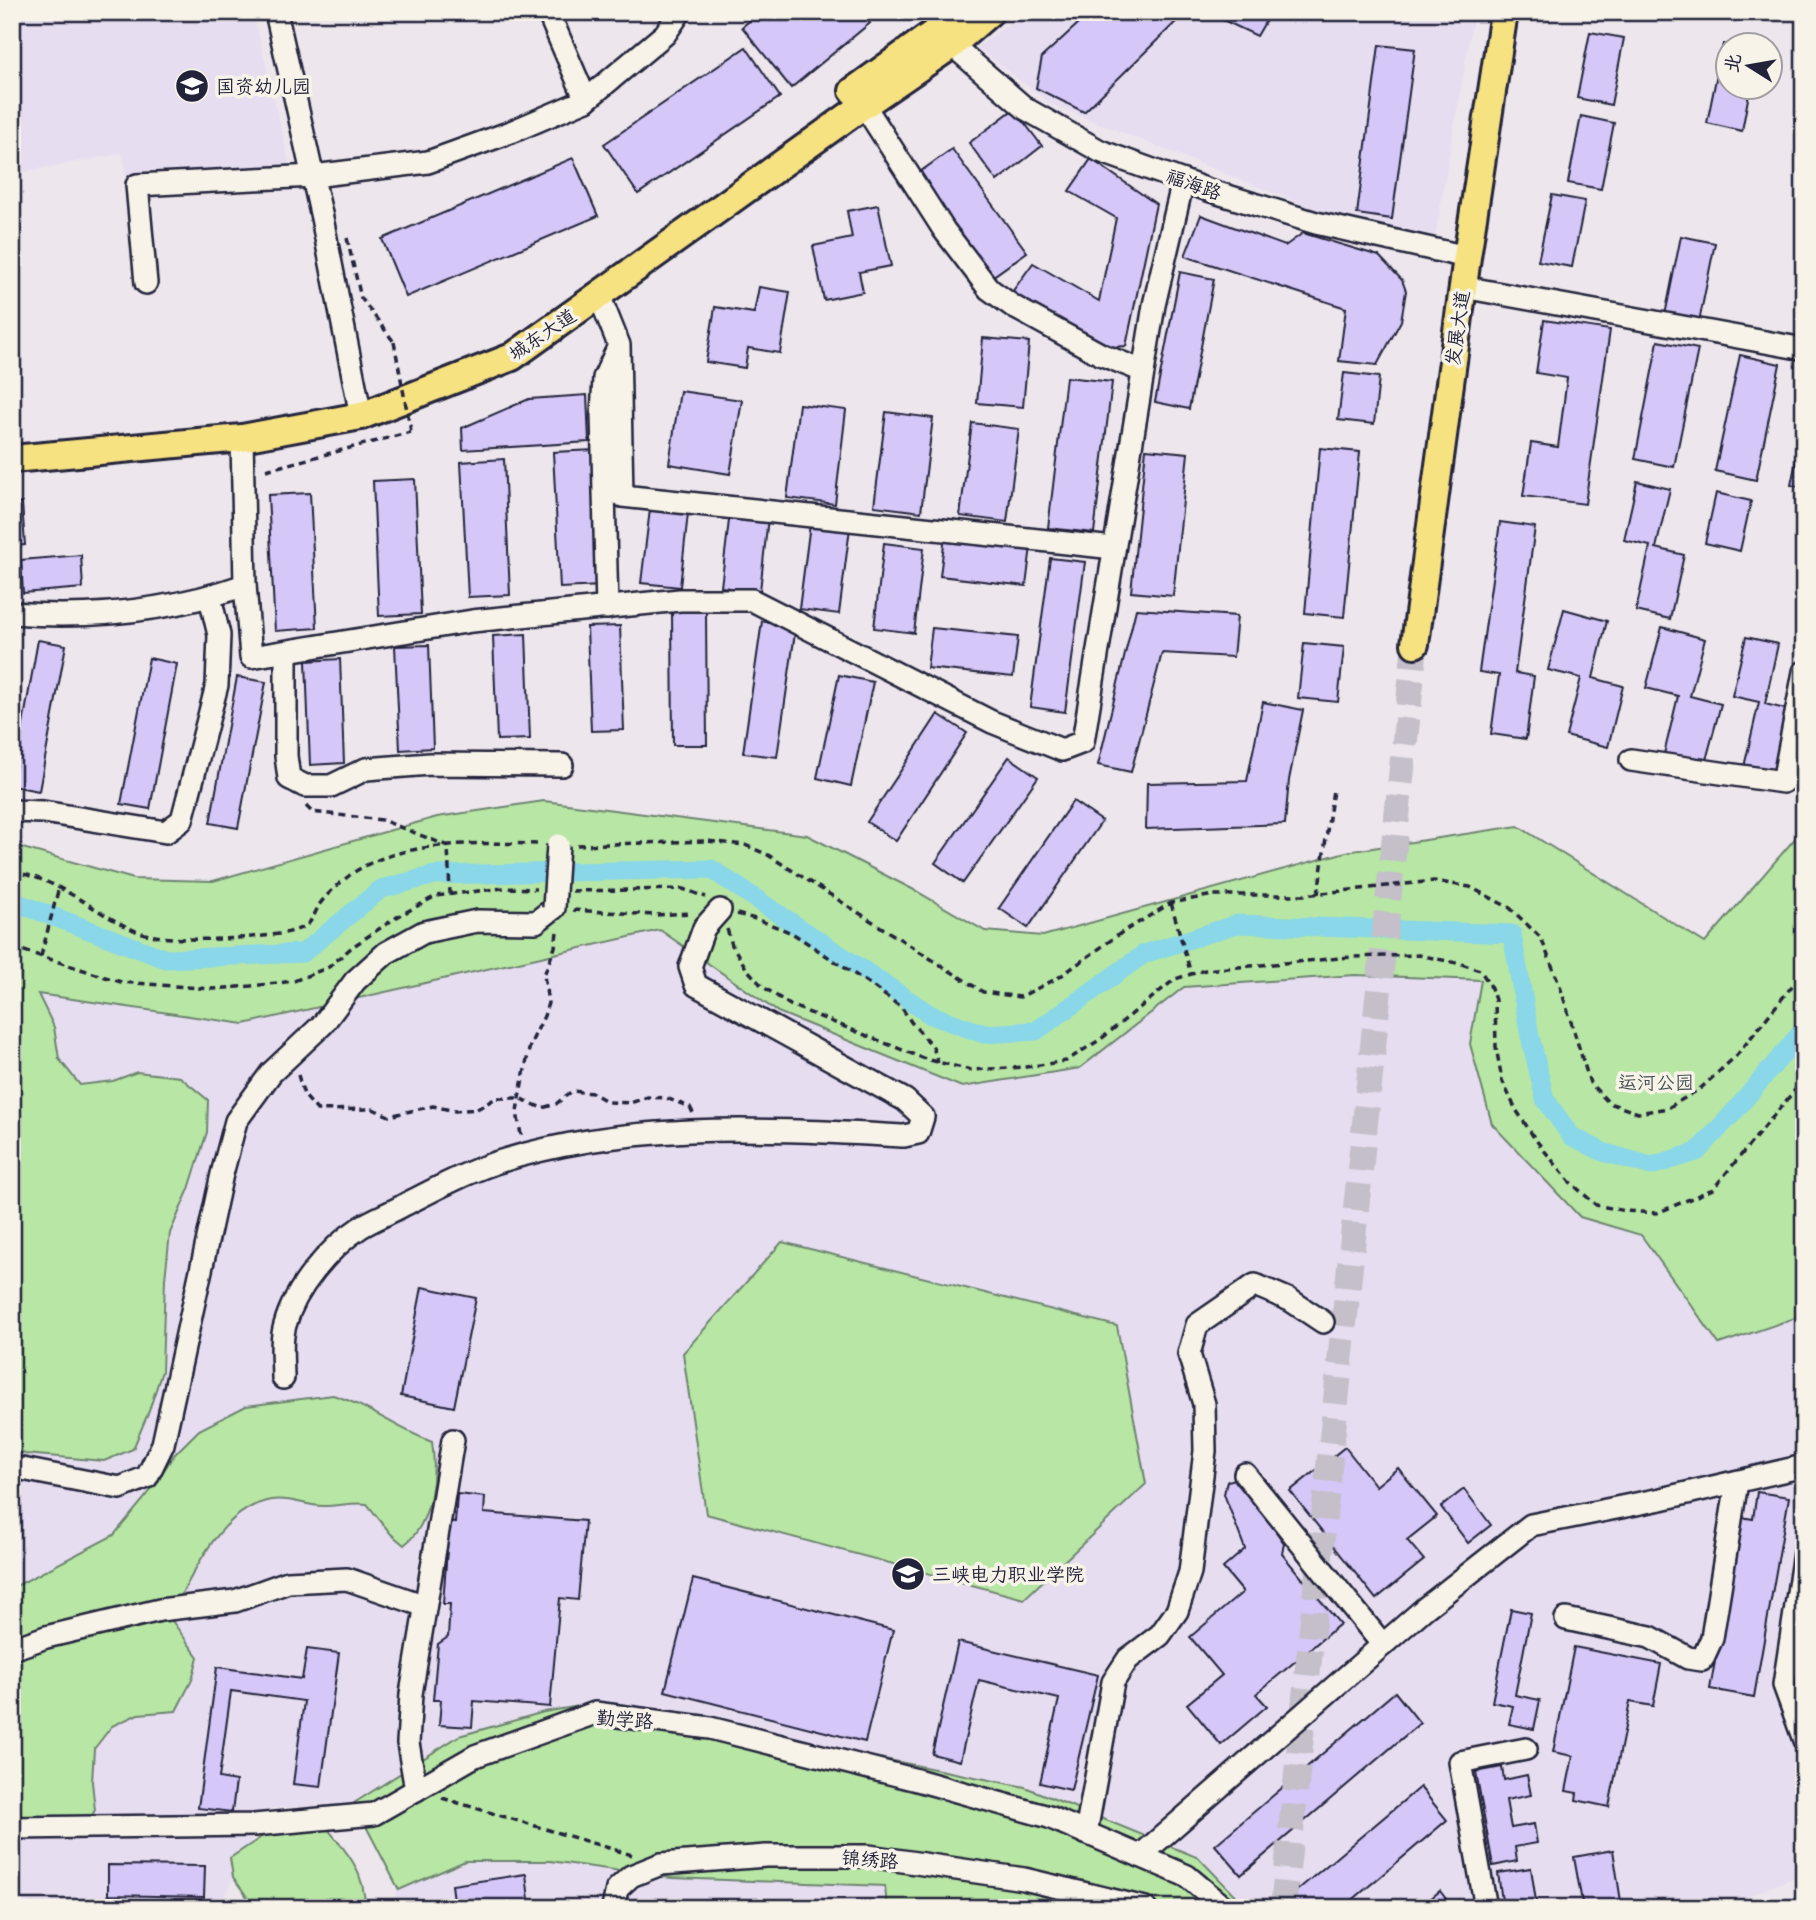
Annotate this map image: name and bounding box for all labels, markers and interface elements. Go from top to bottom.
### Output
north arrow [1714,32,1784,102]
text: 北 [1719,51,1749,75]
school or university icon: 国资幼儿园 [173,67,211,105]
place label: 国资幼儿园 [216,74,311,101]
street label: 福海路 [1162,163,1225,207]
street label: 发展大道 [1440,289,1477,368]
street label: 城东大道 [504,303,582,368]
park label: 运河公园 [1618,1070,1694,1097]
school or university icon: 三峡电力职业学院 [889,1555,927,1593]
place label: 三峡电力职业学院 [932,1562,1084,1589]
street label: 勤学路 [596,1705,654,1736]
street label: 锦绣路 [841,1845,899,1876]

